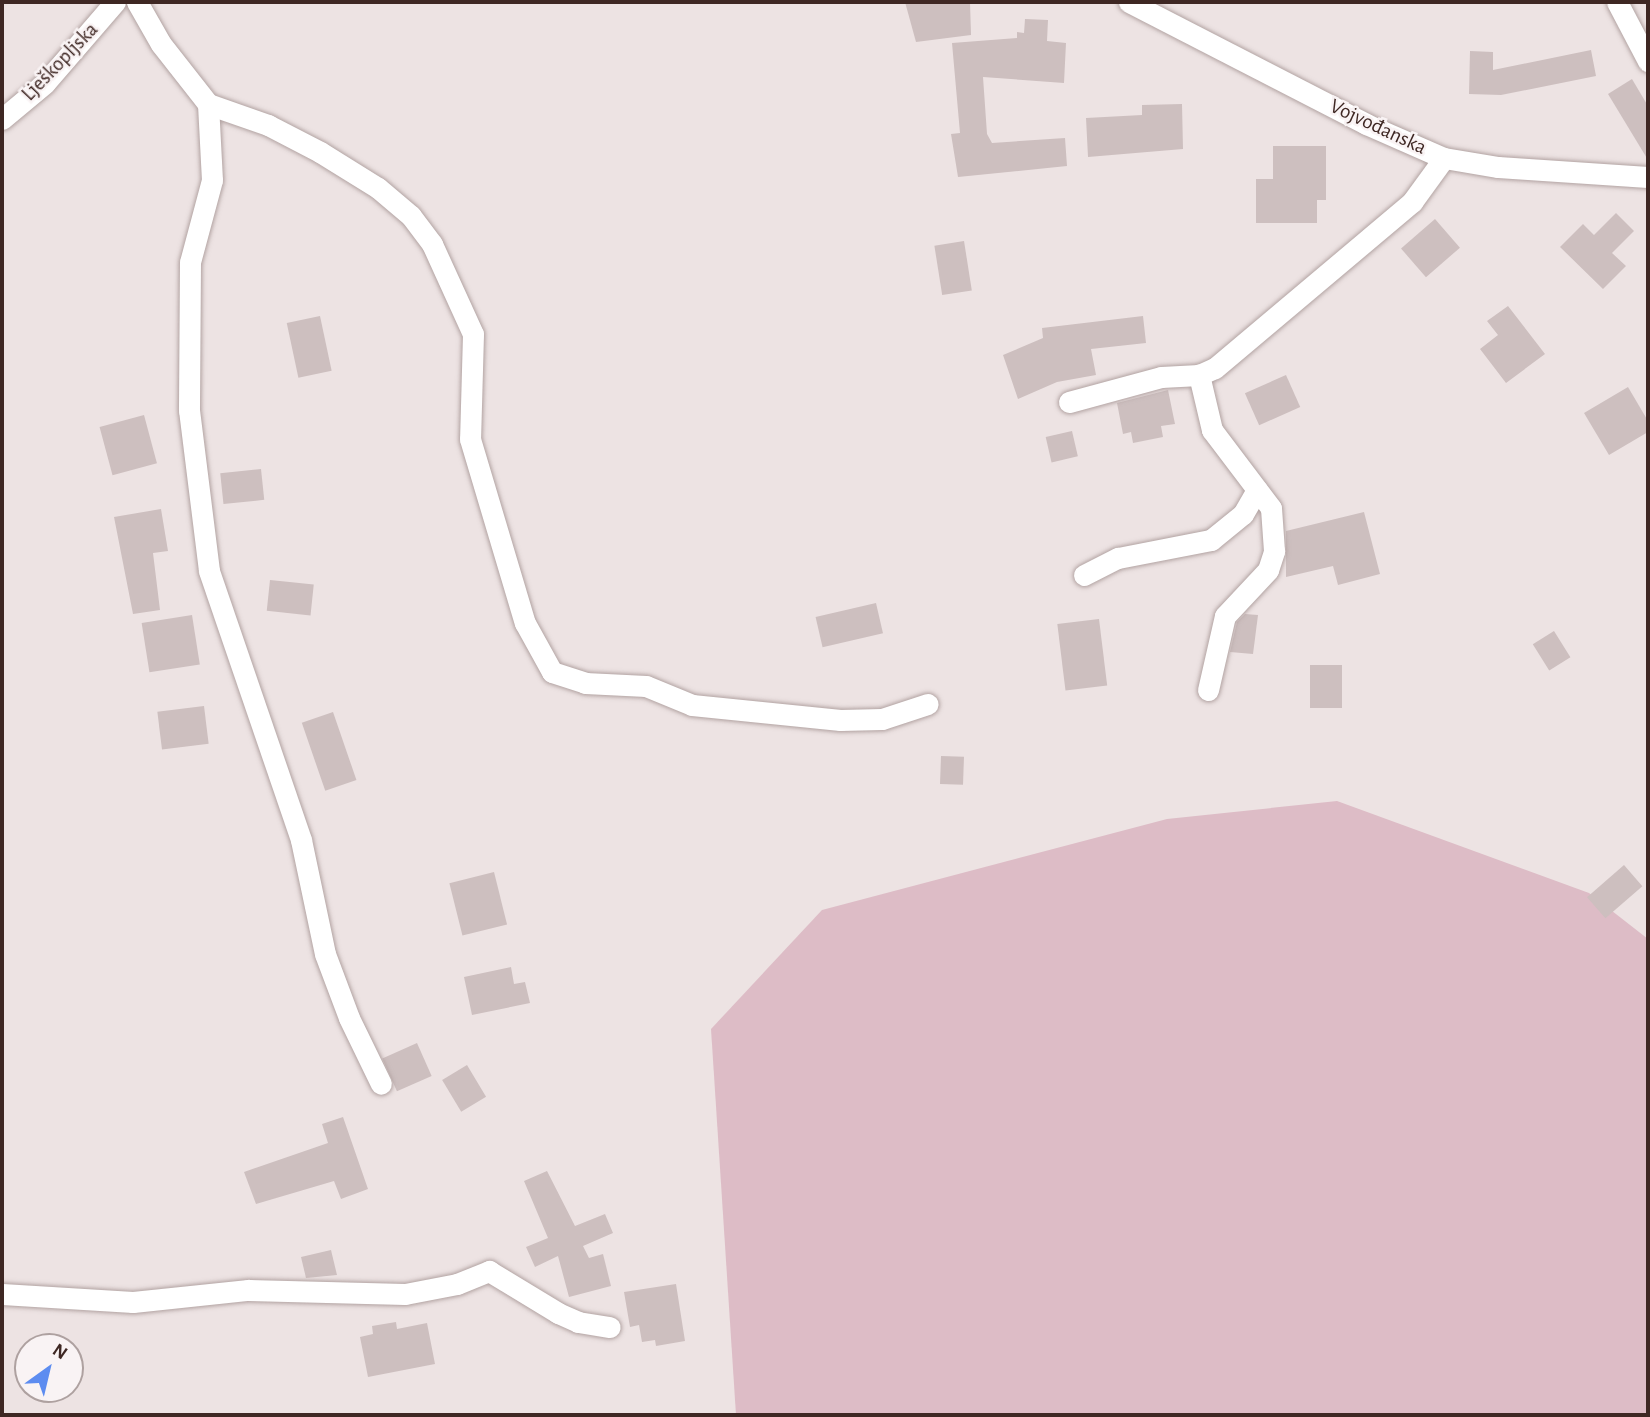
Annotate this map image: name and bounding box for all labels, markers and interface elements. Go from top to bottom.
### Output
street label: Lješkopljska [16,18,104,106]
street label: Vojvođanska [1326,94,1430,160]
north arrow [14,1333,84,1403]
text: N [49,1340,71,1363]

